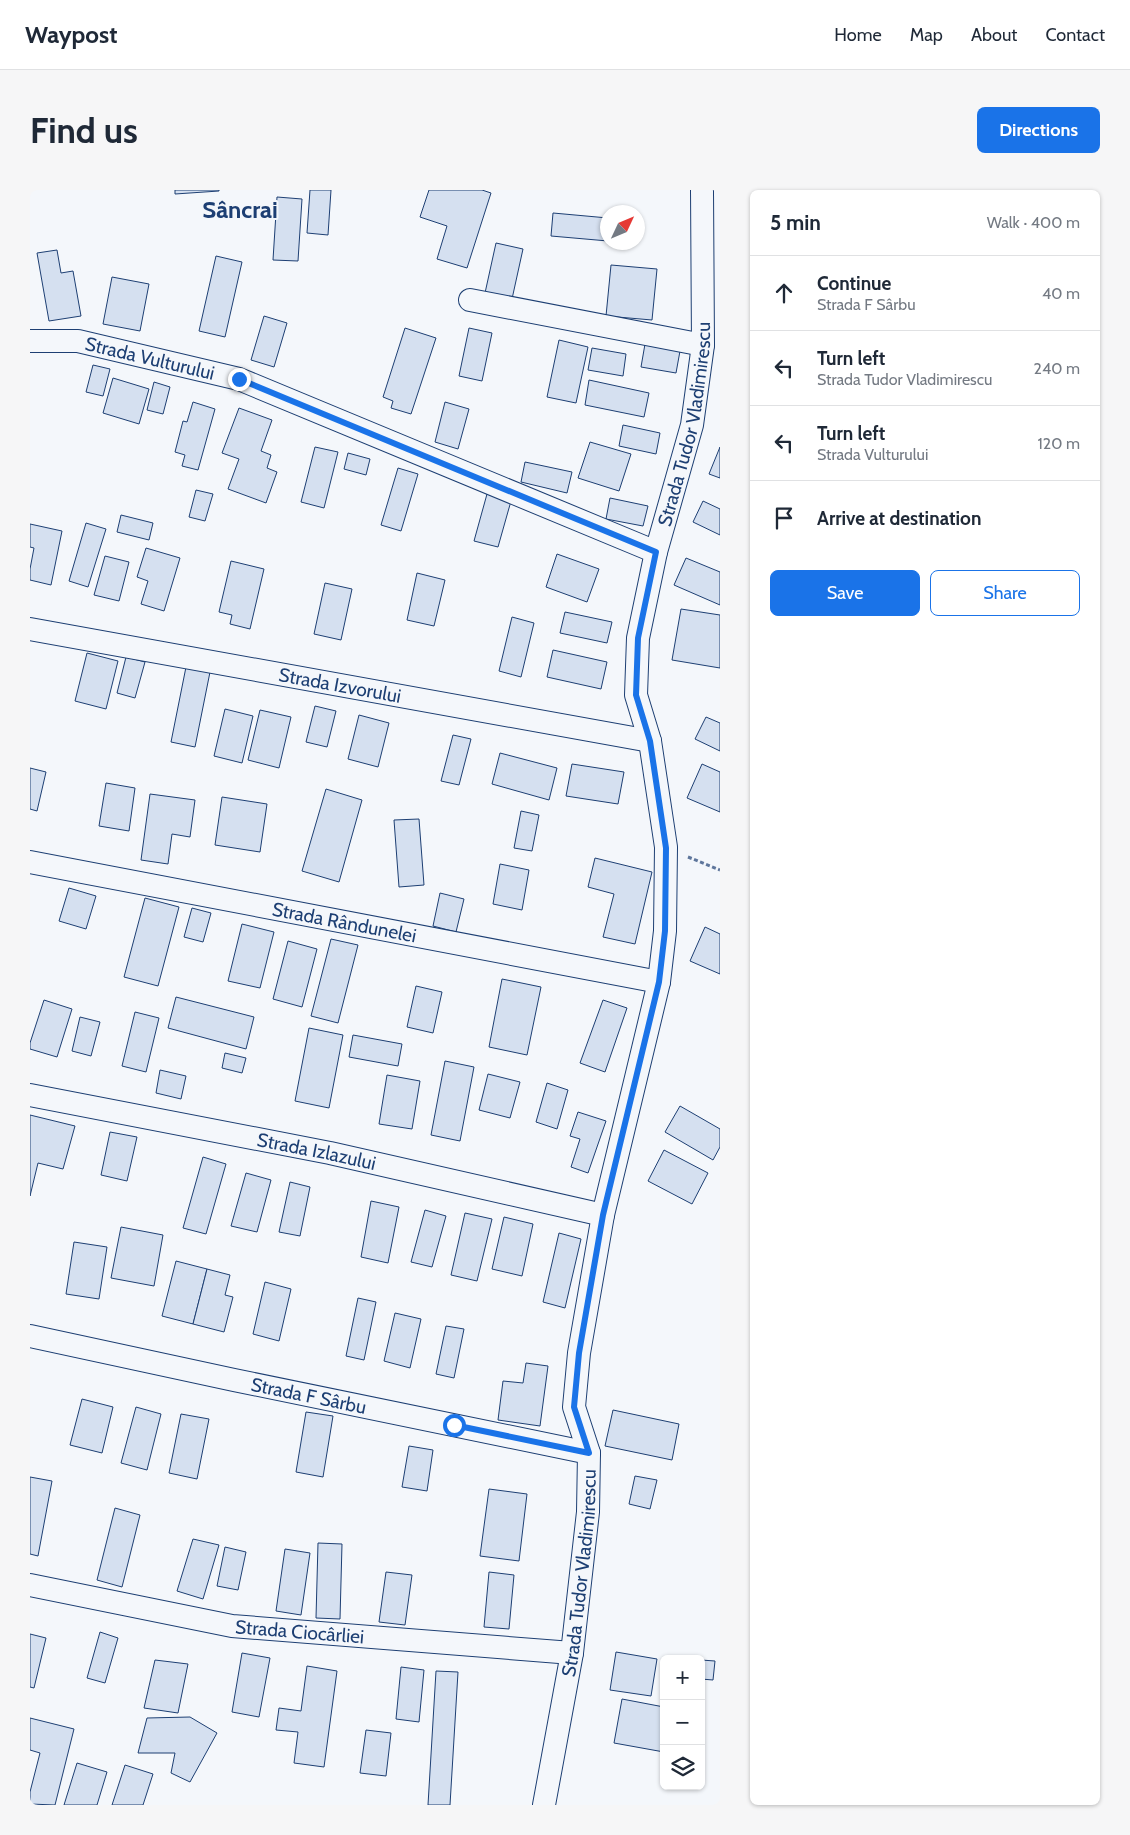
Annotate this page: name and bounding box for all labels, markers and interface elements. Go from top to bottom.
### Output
text: Waypost [25,20,117,49]
text: Home [834,24,882,46]
text: Map [910,24,943,46]
text: About [971,24,1017,46]
text: Contact [1045,24,1105,46]
button: Directions [977,107,1100,153]
text: Find us [30,109,138,152]
district label: Sâncrai [202,195,278,224]
north arrow [600,205,645,250]
text: 5 min [770,210,821,235]
text: Walk · 400 m [987,213,1080,232]
text: Continue [817,272,891,295]
icon: ahead [770,279,798,307]
text: 40 m [1042,284,1080,303]
text: Strada F Sârbu [817,295,916,314]
street label: Strada Tudor Vladimirescu [653,322,715,529]
street label: Strada Vulturului [83,332,217,385]
text: Turn left [817,347,885,370]
icon: left [770,354,798,382]
text: 240 m [1034,359,1080,378]
route end [228,368,251,391]
text: Strada Tudor Vladimirescu [817,370,992,389]
text: Turn left [817,422,885,445]
icon: left [770,429,798,457]
text: 120 m [1038,434,1080,453]
text: Strada Vulturului [817,445,928,464]
icon: arrive [770,504,798,532]
text: Arrive at destination [817,507,981,530]
button: Save [770,570,920,616]
button: Share [930,570,1080,616]
street label: Strada Izvorului [277,663,403,708]
street label: Strada Rândunelei [270,897,418,947]
street label: Strada Izlazului [255,1128,378,1175]
street label: Strada F Sârbu [249,1373,368,1419]
route start [443,1414,466,1437]
street label: Strada Tudor Vladimirescu [557,1469,601,1679]
street label: Strada Ciocârliei [234,1615,365,1648]
map controls [660,1655,705,1790]
button: + [660,1655,705,1700]
button: − [660,1700,705,1745]
button: layers [660,1745,705,1790]

